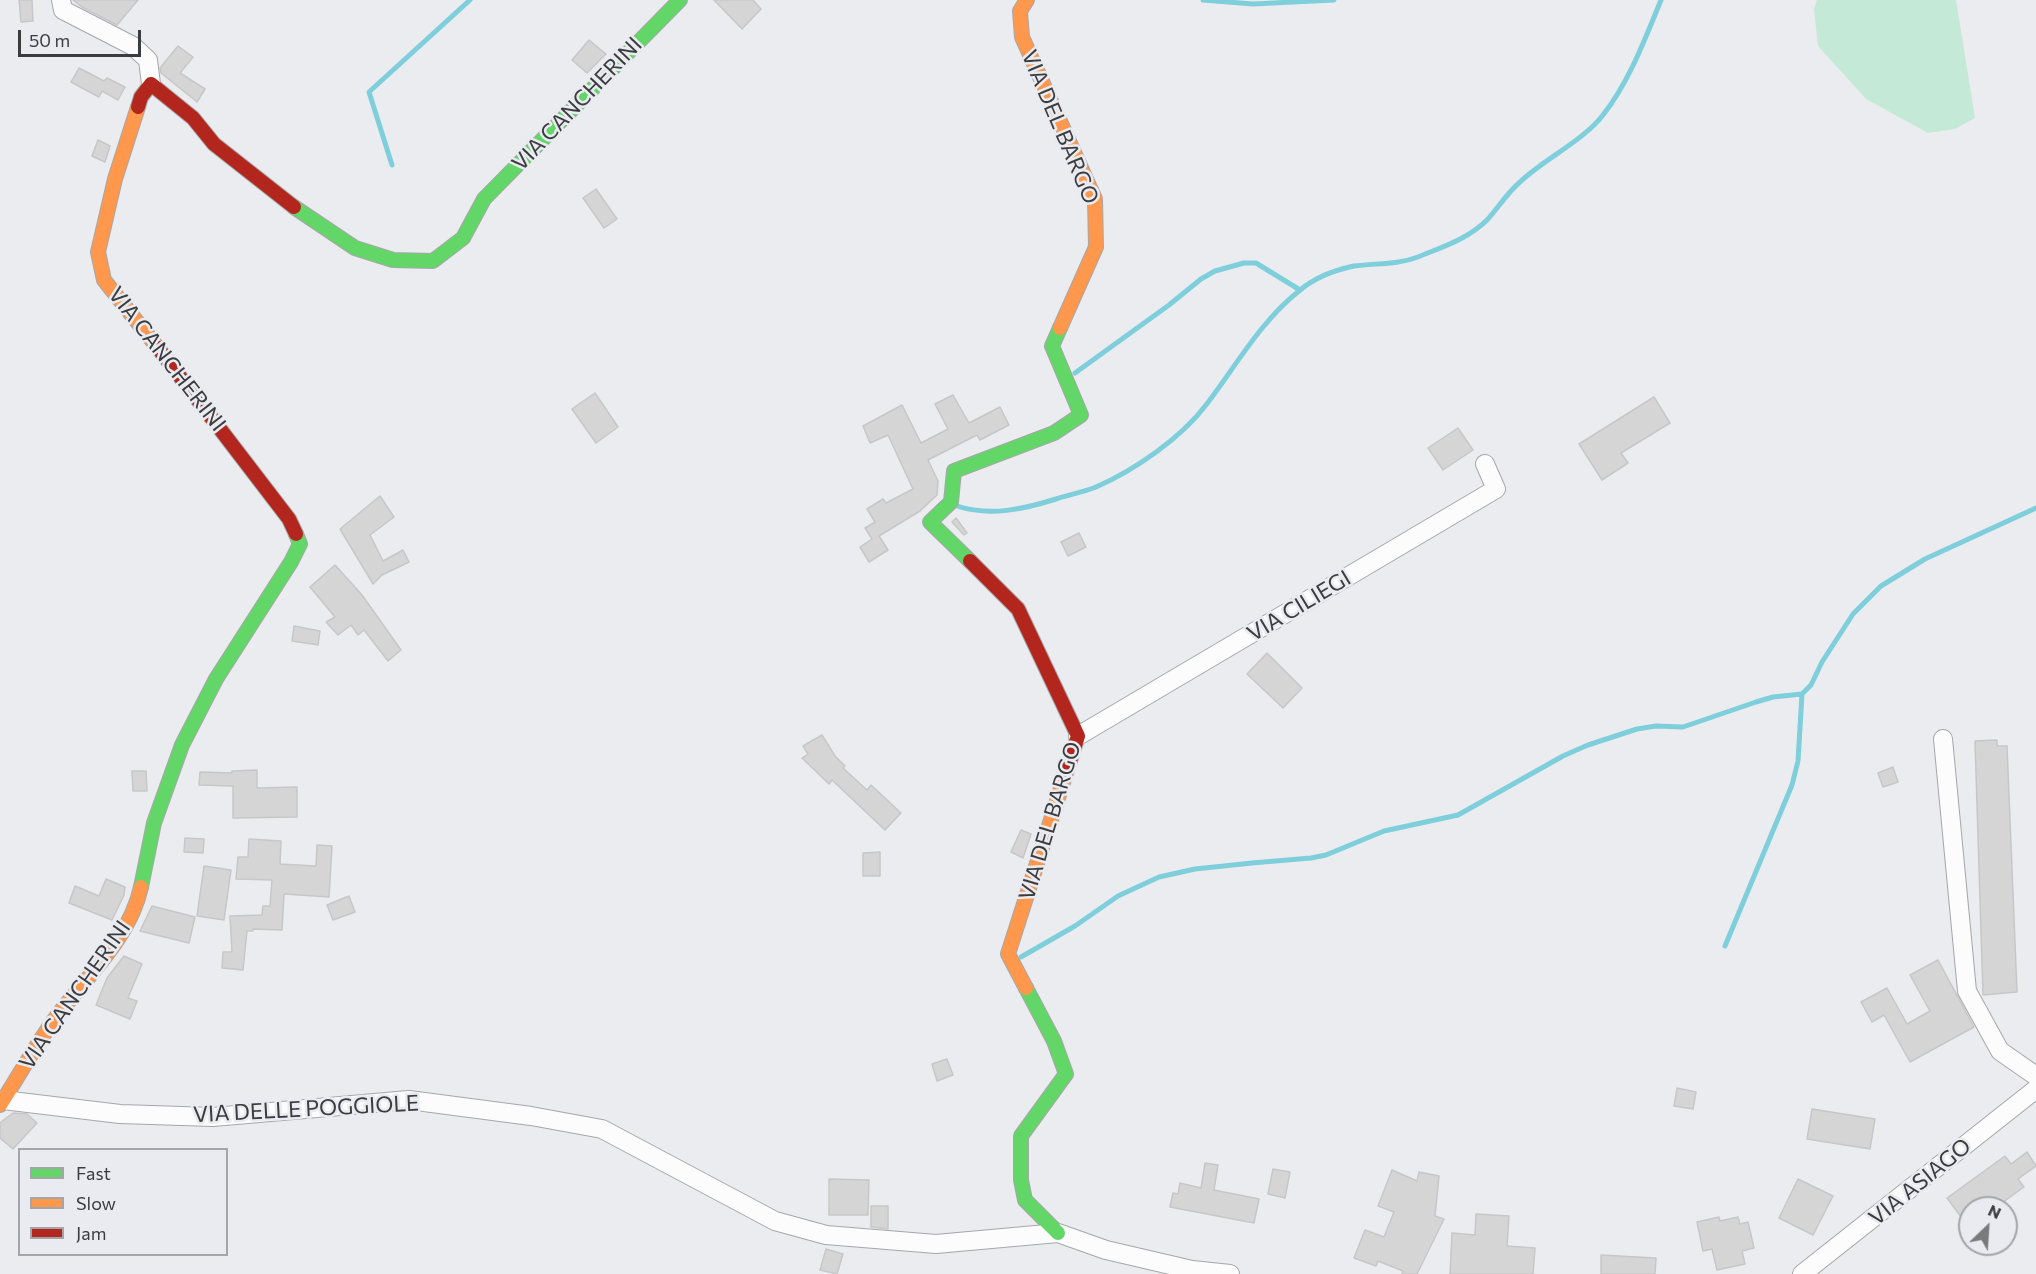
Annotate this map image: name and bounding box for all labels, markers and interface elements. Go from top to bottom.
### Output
scale bar [21,18,144,56]
text: 50 m [29,29,70,51]
street label: VIA CANCHERINI [506,32,648,176]
street label: VIA DEL BARGO [1016,46,1104,208]
street label: VIA CANCHERINI [103,282,231,436]
street label: VIA CILIEGI [1243,565,1355,647]
street label: VIA DEL BARGO [1013,738,1087,904]
street label: VIA CANCHERINI [14,915,136,1075]
street label: VIA DELLE POGGIOLE [192,1090,420,1128]
street label: VIA ASIAGO [1864,1133,1976,1231]
legend [18,1148,228,1256]
text: Fast [76,1162,111,1184]
text: Slow [76,1192,116,1214]
north arrow [1958,1196,2018,1256]
text: N [1986,1200,2004,1222]
text: Jam [76,1222,106,1244]

